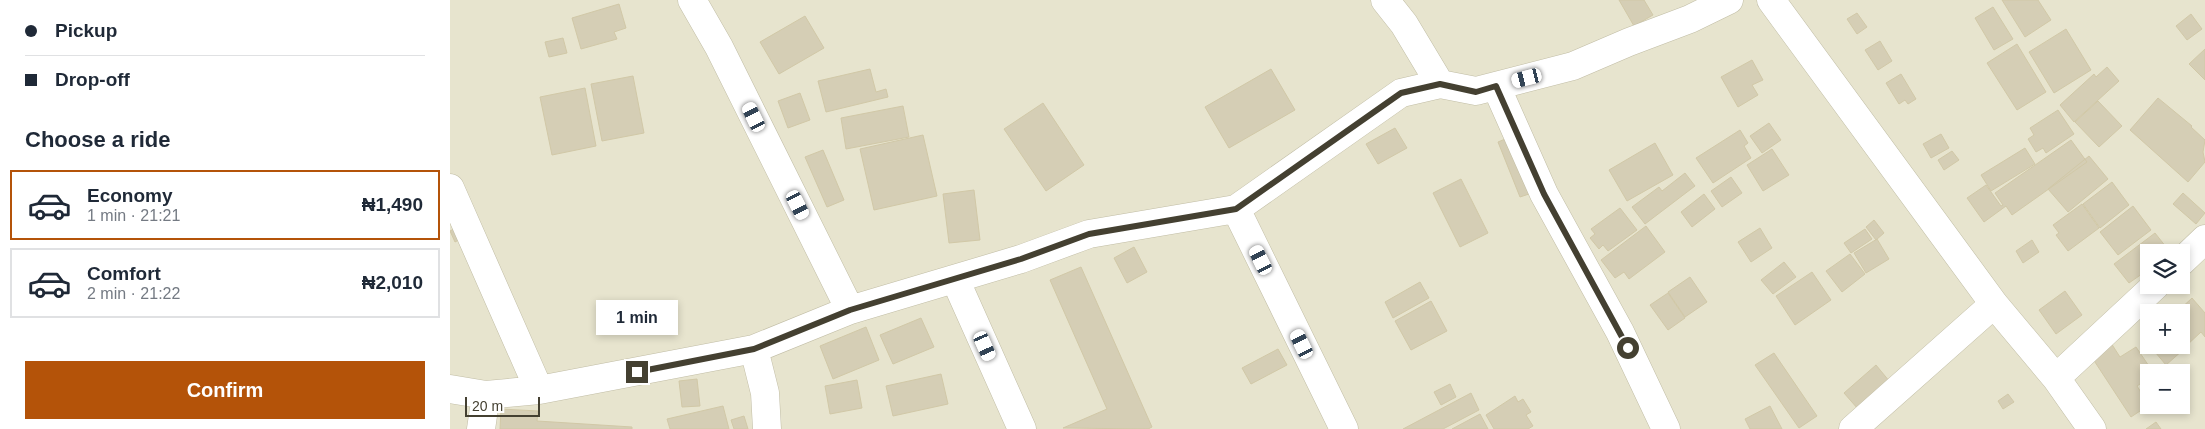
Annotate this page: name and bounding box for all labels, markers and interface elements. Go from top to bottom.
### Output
text: Pickup [55,20,117,41]
car [1510,67,1543,89]
text: Drop-off [55,69,130,90]
car [740,100,767,134]
text: Choose a ride [25,127,170,152]
icon: car [27,183,72,228]
text: Economy [87,185,173,206]
car [784,188,811,222]
text: ₦1,490 [362,194,423,215]
text: 1 min · 21:21 [87,207,180,224]
car [1247,243,1274,277]
map controls [2140,244,2190,414]
button: layers [2140,244,2190,294]
icon: car [27,261,72,306]
text: Comfort [87,263,161,284]
text: ₦2,010 [362,272,423,293]
text: 2 min · 21:22 [87,285,180,302]
callout: 1 min [596,300,678,334]
button: + [2140,304,2190,354]
text: 1 min [616,309,658,326]
car [1288,327,1315,361]
car [972,329,997,363]
route start [1617,337,1639,359]
button: Confirm [25,361,425,419]
route end [626,361,648,383]
button: − [2140,364,2190,414]
scale bar [465,394,540,417]
text: 20 m [472,398,503,414]

